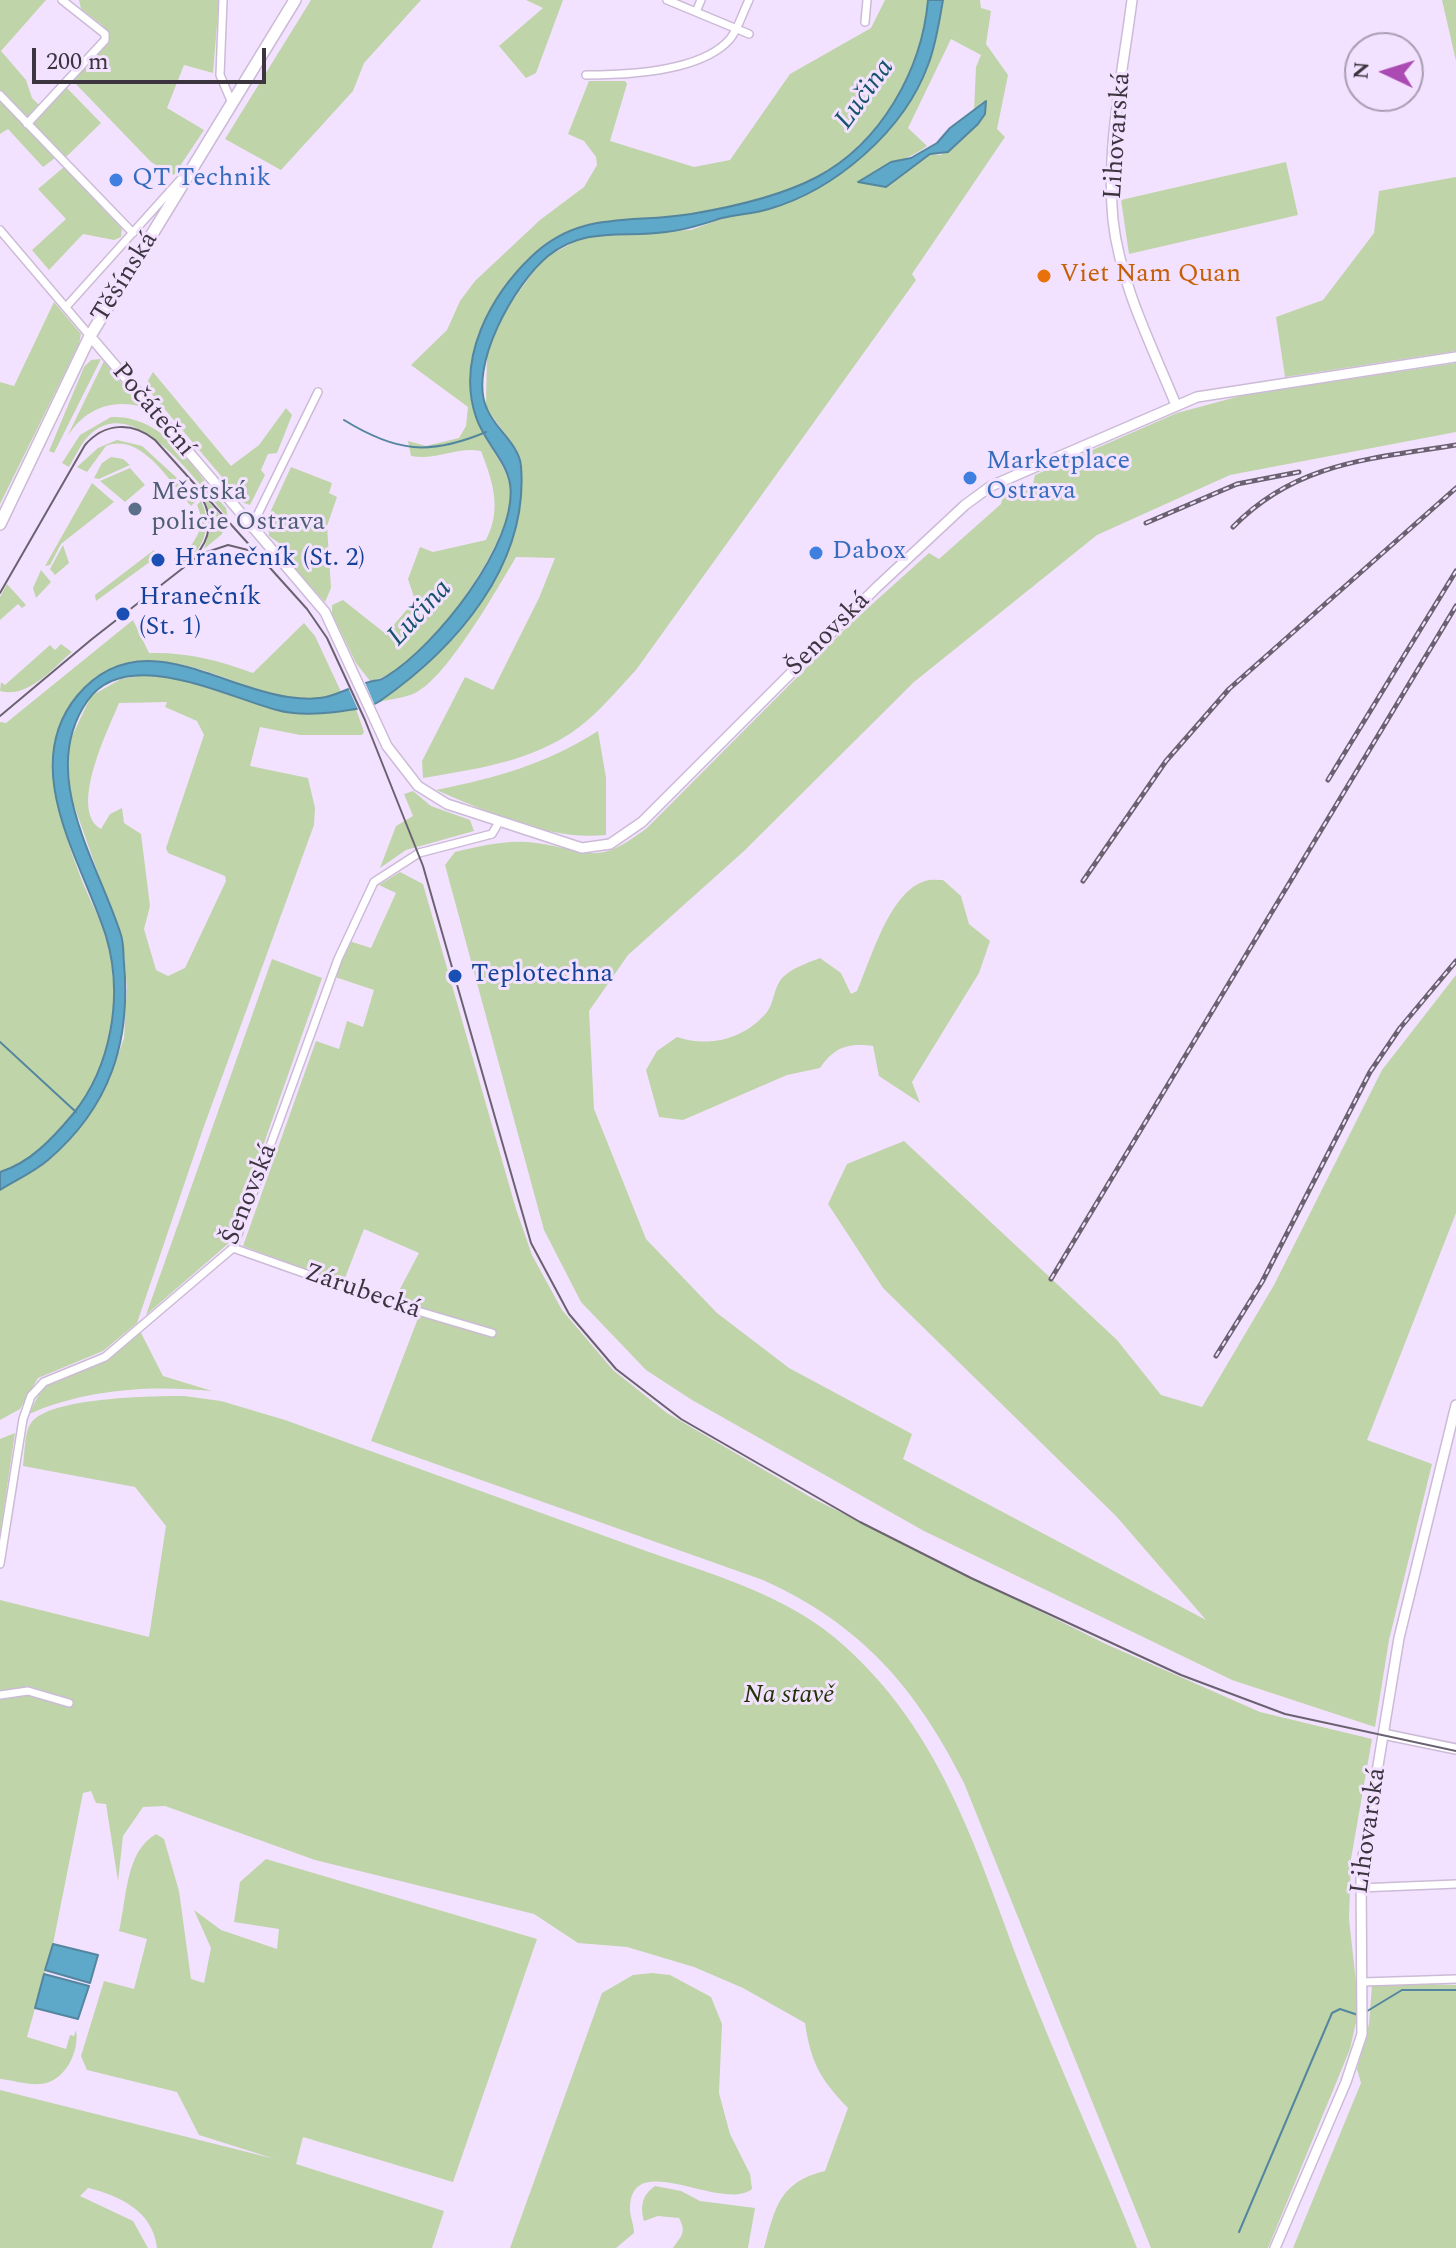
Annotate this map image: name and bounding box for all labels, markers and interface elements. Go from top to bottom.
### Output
scale bar [36,32,270,82]
north arrow [1344,32,1424,112]
text: 200 m [46,44,109,80]
water label: Lučina [829,53,903,137]
text: N [1344,60,1379,81]
street label: Lihovarská [1099,71,1139,201]
place label: QT Technik [132,164,271,196]
marker: QT Technik [107,171,125,189]
street label: Těšínská [86,227,166,329]
place label: Viet Nam Quan [1060,260,1241,292]
marker: Viet Nam Quan [1035,267,1053,285]
street label: Počáteční [104,358,200,464]
place label: Marketplace Ostrava [986,447,1130,508]
marker: Marketplace Ostrava [961,469,979,487]
place label: Městská policie Ostrava [151,478,325,540]
marker: Městská policie Ostrava [126,500,144,518]
place label: Dabox [832,537,906,569]
place label: Hranečník (St. 2) [174,544,365,576]
marker: Dabox [807,544,825,562]
marker: Hranečník (St. 2) [149,551,167,569]
water label: Lučina [382,574,460,654]
place label: Hranečník (St. 1) [139,583,261,644]
street label: Šenovská [780,586,878,684]
marker: Hranečník (St. 1) [114,605,132,623]
place label: Teplotechna [471,960,613,992]
marker: Teplotechna [446,967,464,985]
street label: Šenovská [217,1140,285,1250]
street label: Zárubecká [300,1259,424,1327]
park label: Na stavě [744,1681,834,1713]
street label: Lihovarská [1346,1766,1394,1896]

